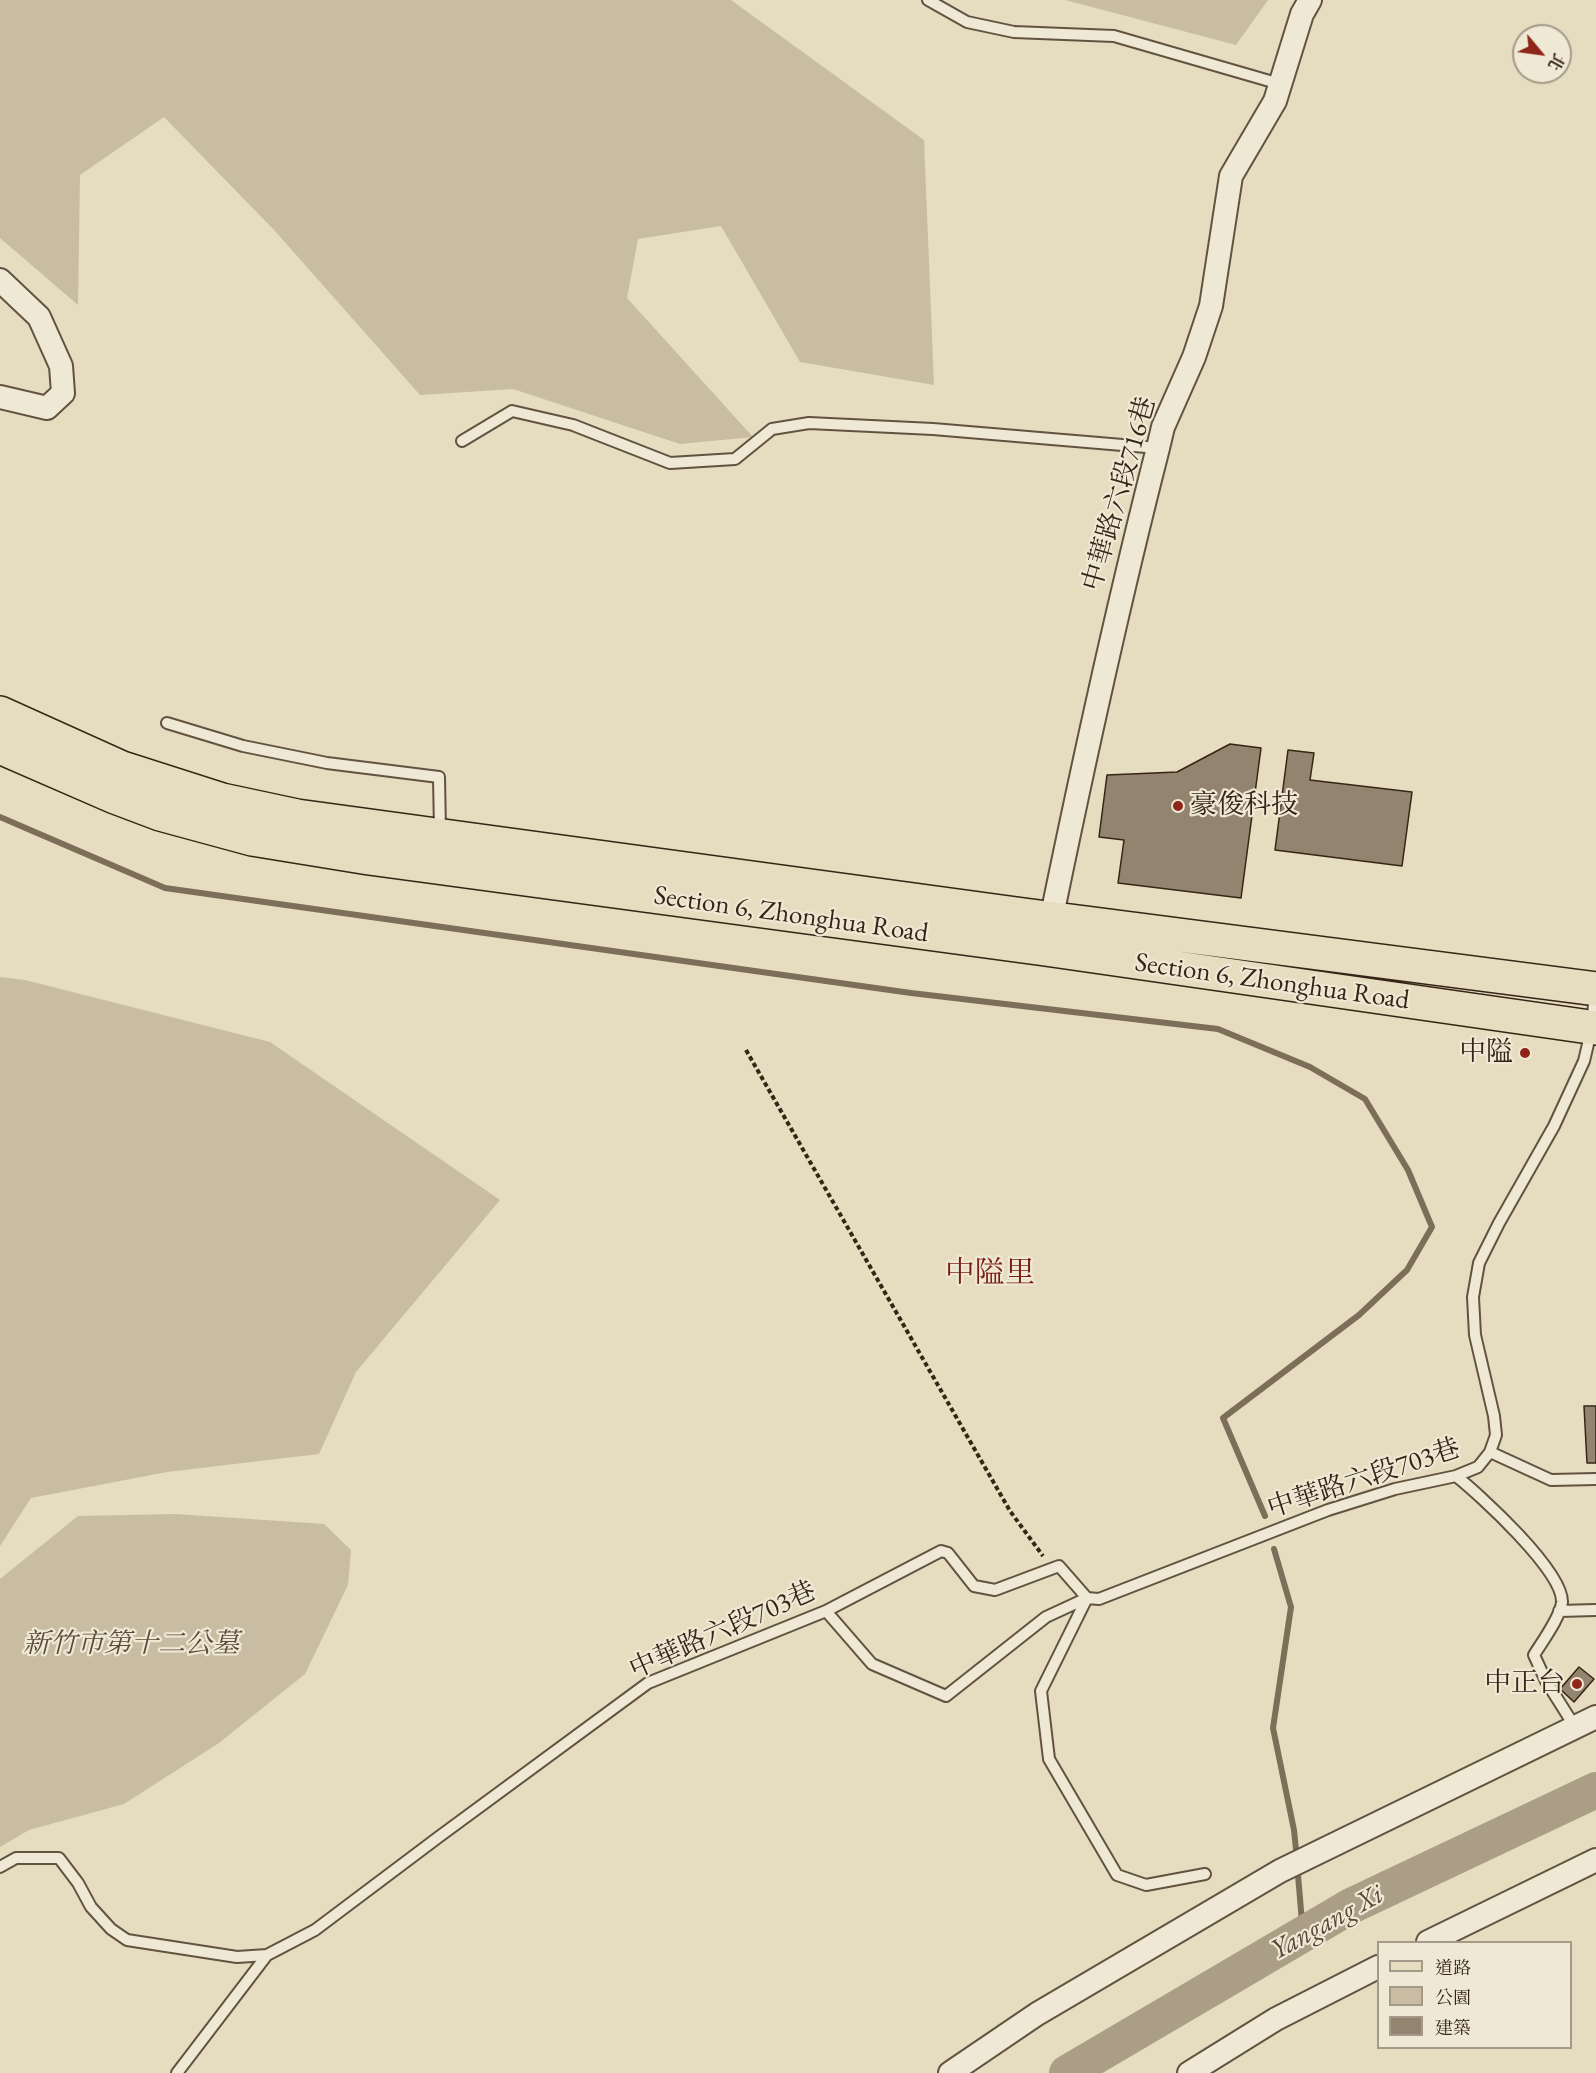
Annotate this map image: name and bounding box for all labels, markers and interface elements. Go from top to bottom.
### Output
north arrow [1512,24,1572,84]
text: 北 [1543,50,1570,74]
street label: 中華路六段716巷 [1077,393,1163,595]
place label: 豪俊科技 [1190,790,1298,822]
marker: 豪俊科技 [1171,799,1185,813]
street label: Section 6, Zhonghua Road [652,880,930,950]
street label: Section 6, Zhonghua Road [1133,947,1411,1017]
place label: 中隘 [1459,1037,1513,1069]
marker: 中隘 [1518,1046,1532,1060]
district label: 中隘里 [945,1256,1035,1292]
street label: 中華路六段703巷 [1263,1433,1465,1525]
street label: 中華路六段703巷 [625,1575,821,1687]
park label: 新竹市第十二公墓 [23,1629,239,1661]
place label: 中正台 [1484,1668,1565,1700]
marker: 中正台 [1570,1677,1584,1691]
water label: Yangang Xi [1265,1878,1389,1968]
legend [1377,1941,1572,2049]
text: 道路 [1435,1956,1471,1979]
text: 公園 [1435,1986,1471,2009]
text: 建築 [1435,2016,1471,2039]

